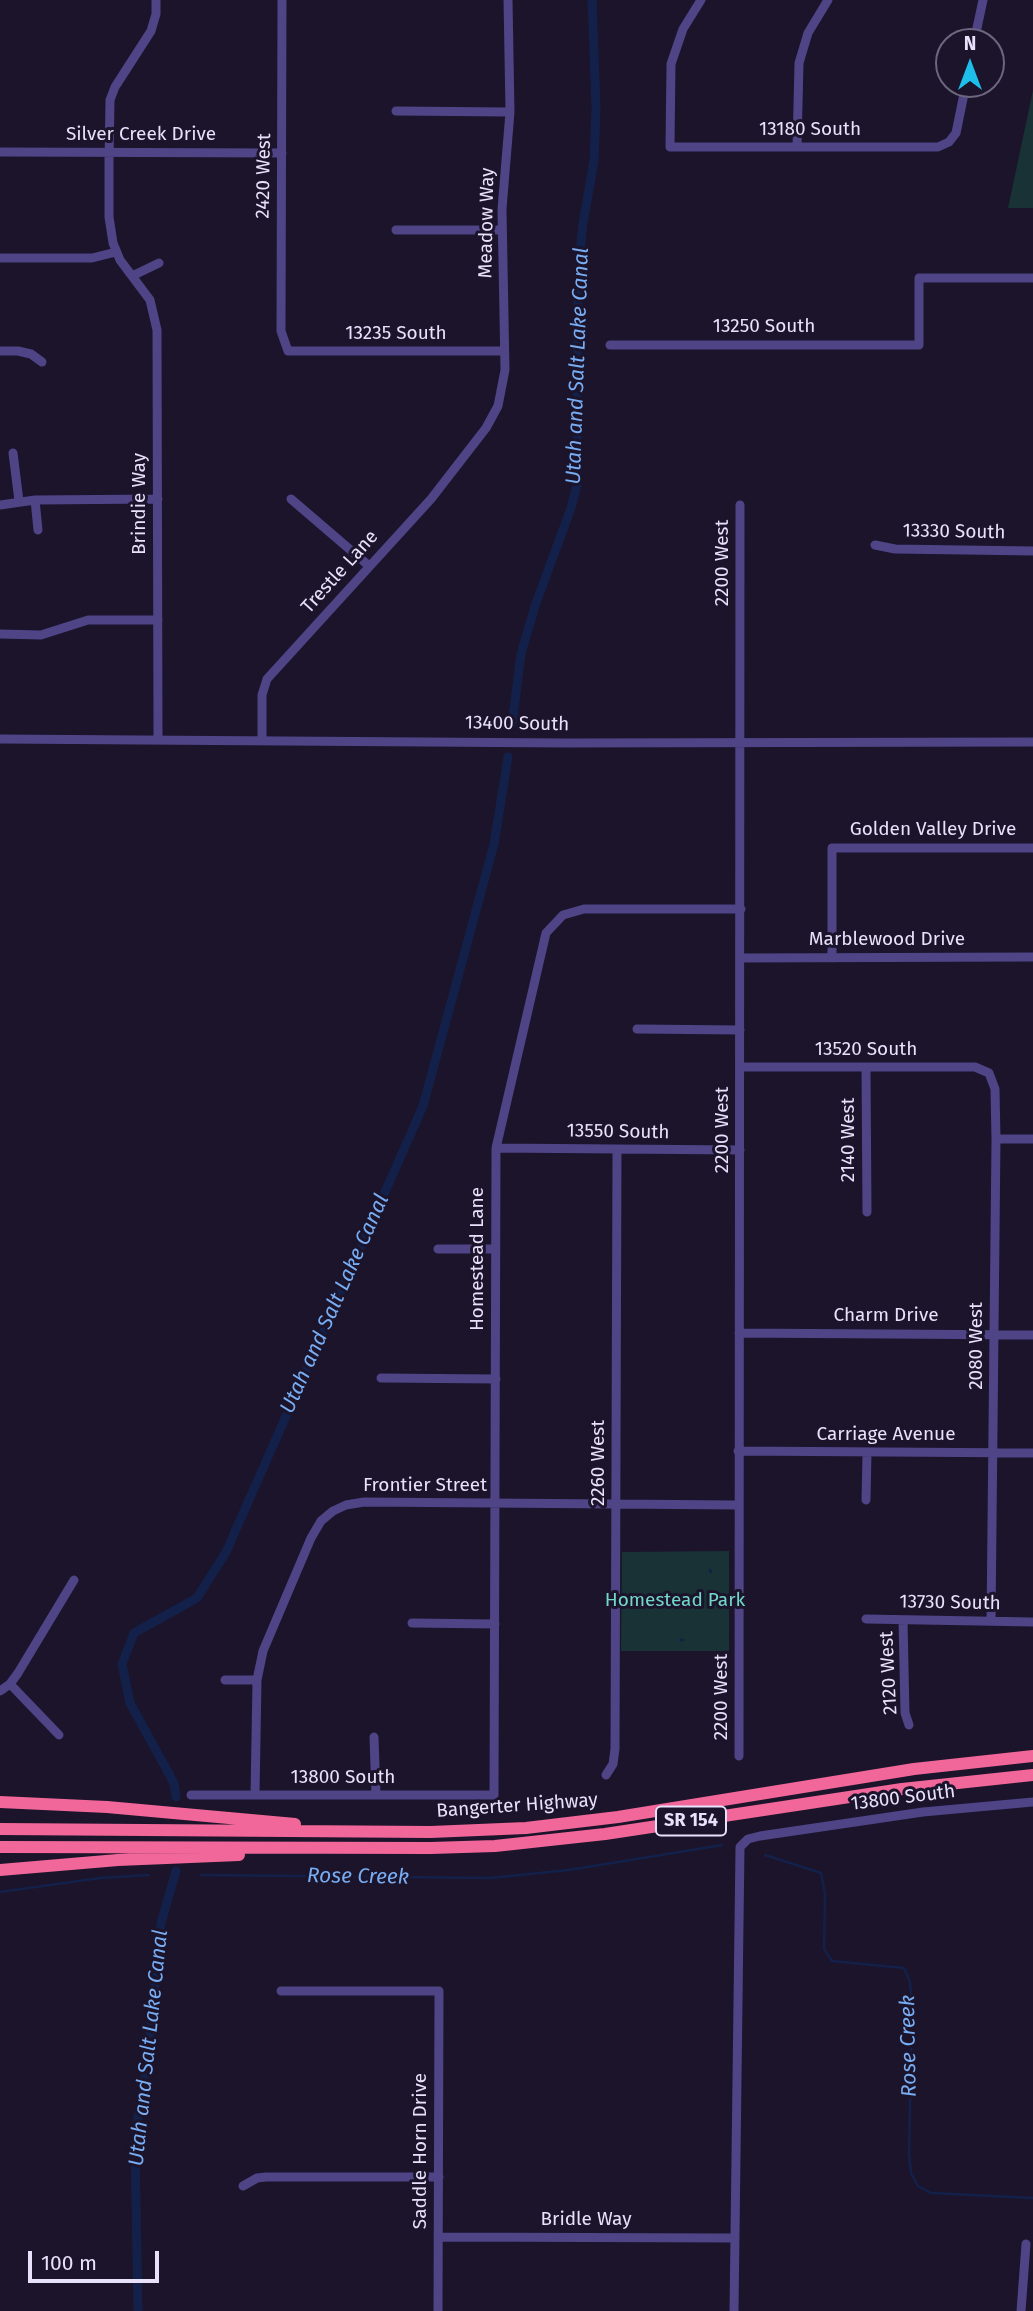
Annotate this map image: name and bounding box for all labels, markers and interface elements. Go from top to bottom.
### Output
north arrow [935,28,1005,98]
text: N [964,32,976,55]
street label: 13180 South [759,119,861,141]
street label: Silver Creek Drive [66,124,216,146]
street label: 2420 West [252,133,276,219]
street label: Meadow Way [475,167,499,279]
water label: Utah and Salt Lake Canal [561,247,595,485]
street label: 13250 South [713,316,815,338]
street label: 13235 South [345,323,447,345]
street label: Brindie Way [129,453,151,555]
street label: 2200 West [712,520,734,606]
street label: 13330 South [902,520,1006,544]
street label: Trestle Lane [297,526,383,618]
street label: 13400 South [465,712,569,736]
street label: Golden Valley Drive [850,819,1016,841]
street label: Marblewood Drive [809,929,965,951]
street label: 13520 South [815,1039,917,1061]
street label: 2200 West [712,1087,734,1173]
street label: 2140 West [838,1098,860,1182]
street label: 13550 South [566,1120,670,1144]
street label: Homestead Lane [467,1187,489,1331]
water label: Utah and Salt Lake Canal [275,1190,395,1418]
street label: 2080 West [966,1302,988,1390]
street label: Charm Drive [833,1305,939,1327]
street label: 2260 West [588,1420,610,1506]
street label: Carriage Avenue [817,1424,955,1446]
street label: Frontier Street [363,1475,487,1497]
park label: Homestead Park [605,1590,745,1612]
street label: 13730 South [899,1591,1001,1615]
street label: 2120 West [875,1631,903,1715]
street label: 2200 West [711,1654,733,1740]
street label: 13800 South [291,1767,395,1789]
street label: 13800 South [850,1780,956,1816]
street label: Bangerter Highway [436,1789,598,1823]
road number: SR 154 [656,1807,726,1836]
water label: Rose Creek [307,1864,409,1890]
water label: Utah and Salt Lake Canal [124,1929,174,2167]
water label: Rose Creek [896,1995,922,2097]
street label: Saddle Horn Drive [410,2073,432,2229]
street label: Bridle Way [541,2209,631,2231]
scale bar [32,2238,163,2282]
text: 100 m [41,2250,97,2276]

